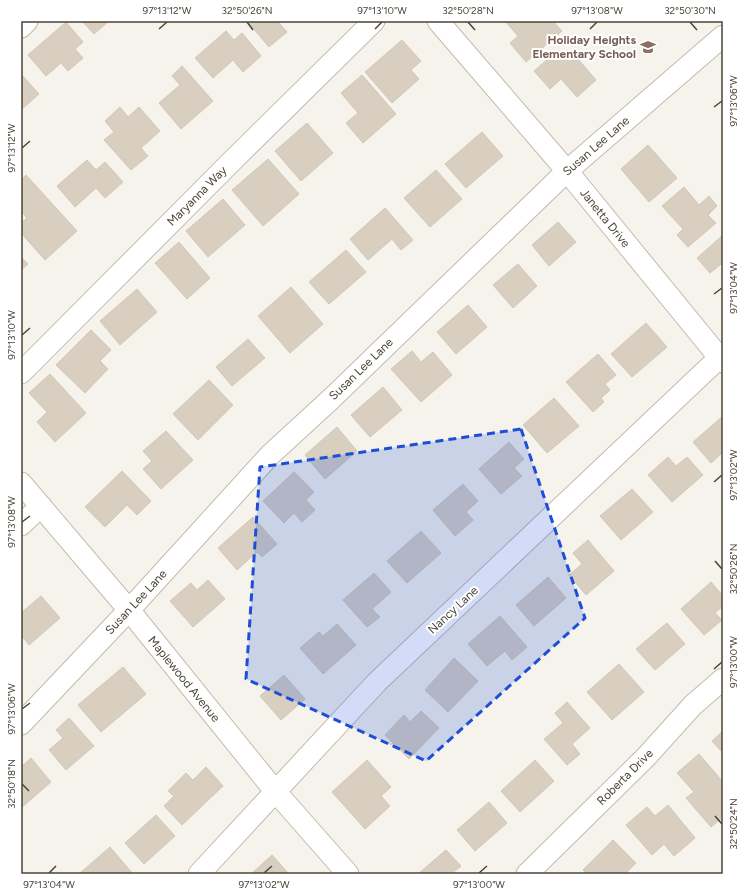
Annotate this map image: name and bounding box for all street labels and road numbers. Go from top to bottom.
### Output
street label: Susan Lee Lane [560,113,632,179]
street label: Maryanna Way [164,163,230,229]
street label: Janetta Drive [577,186,633,251]
street label: Susan Lee Lane [326,335,396,403]
street label: Susan Lee Lane [102,566,170,637]
street label: Nancy Lane [425,583,481,637]
street label: Maplewood Avenue [145,633,223,725]
street label: Roberta Drive [594,746,656,808]

